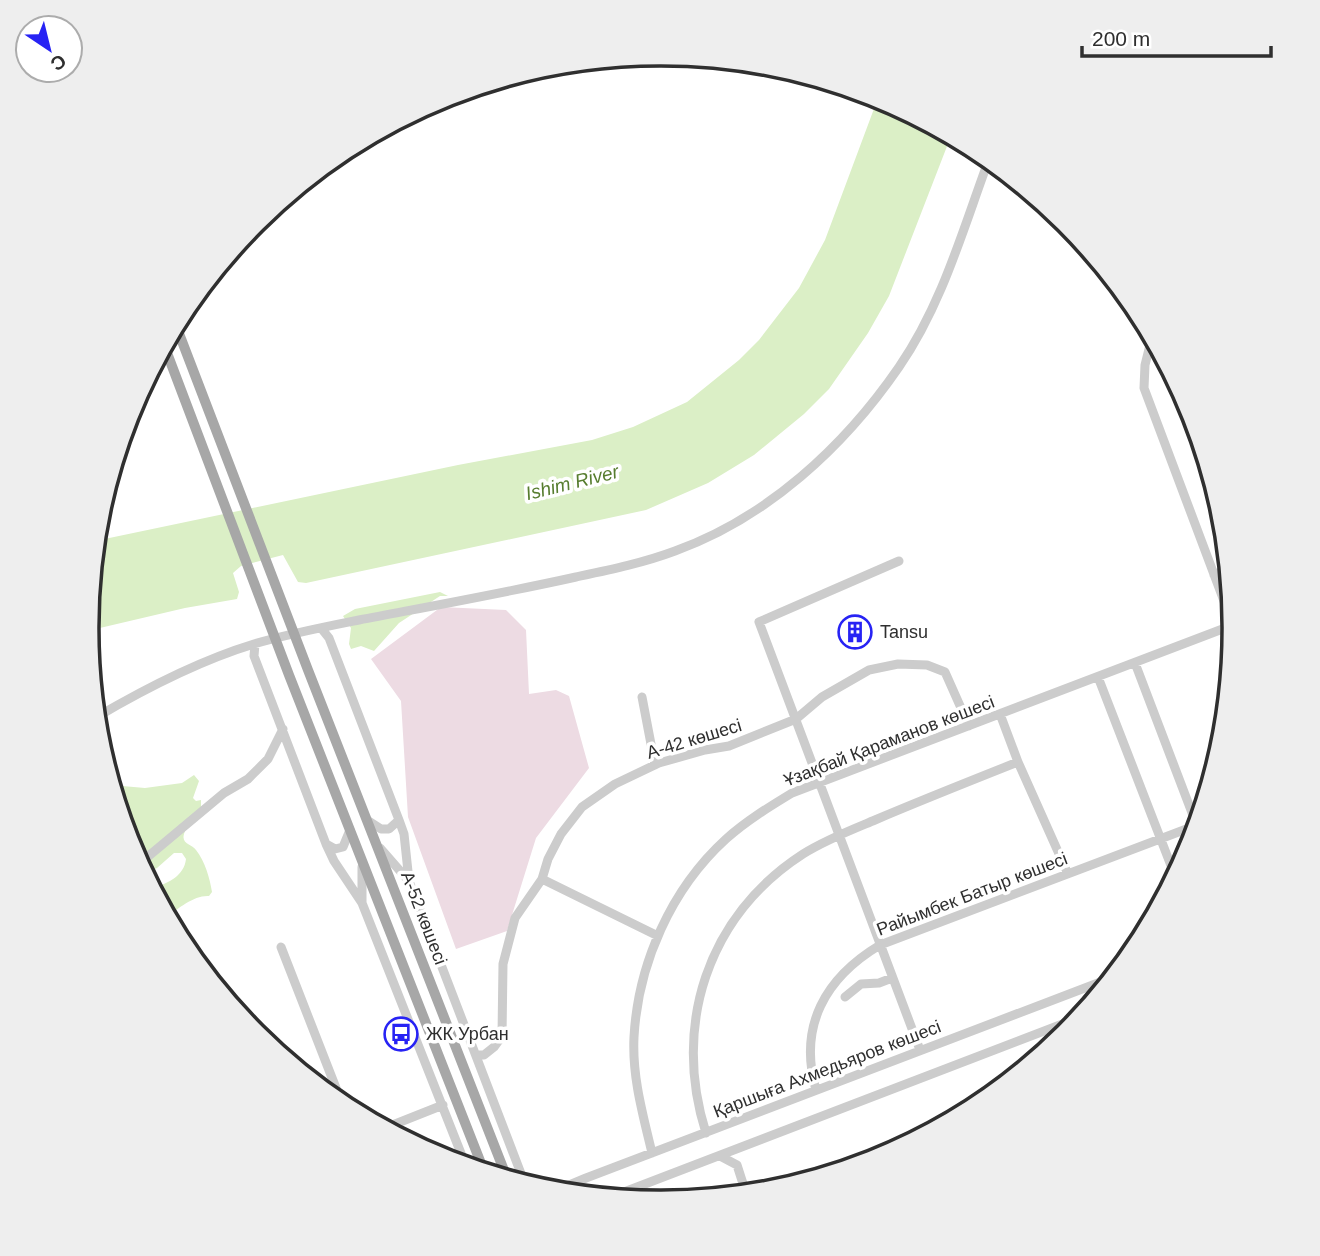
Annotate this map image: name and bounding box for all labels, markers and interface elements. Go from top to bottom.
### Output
north arrow [14,14,84,84]
scale bar [1082,14,1271,58]
text: 200 m [1092,27,1150,50]
text: С [47,50,70,75]
water label: Ishim River [523,461,621,504]
building icon: Tansu [836,613,874,651]
place label: Tansu [880,622,928,642]
street label: Ұзақбай Қараманов көшесі [781,692,997,790]
street label: А-42 көшесі [644,715,744,763]
street label: Райымбек Батыр көшесі [874,848,1070,940]
street label: А-52 көшесі [397,869,451,967]
bus stop icon: ЖК Урбан [382,1015,420,1053]
street label: Қаршыға Ахмедьяров көшесі [710,1016,944,1122]
place label: ЖК Урбан [426,1024,509,1044]

